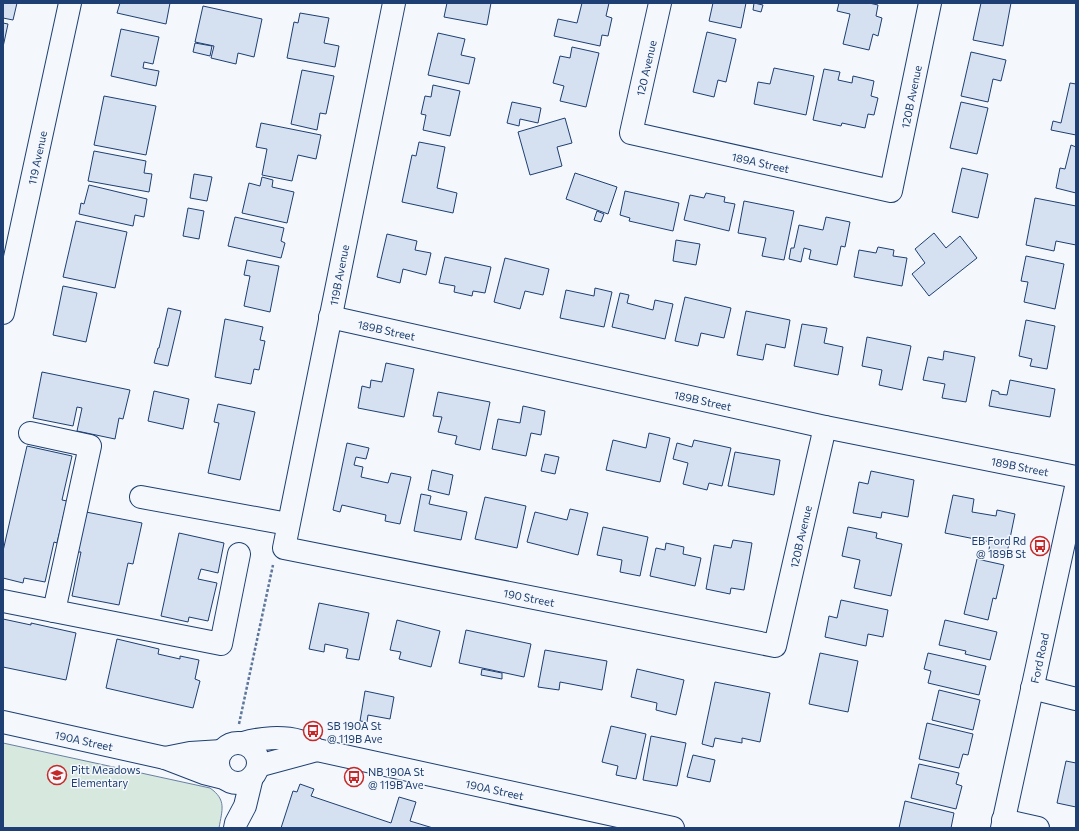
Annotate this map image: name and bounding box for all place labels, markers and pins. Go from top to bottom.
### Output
place label: EB Ford Rd @ 189B St [972,534,1026,560]
bus stop icon: EB Ford Rd @ 189B St [1029,535,1051,557]
place label: SB 190A St @ 119B Ave [327,719,383,745]
bus stop icon: SB 190A St @ 119B Ave [302,720,324,742]
place label: Pitt Meadows Elementary [71,763,140,789]
school or university icon: Pitt Meadows Elementary [46,764,68,786]
place label: NB 190A St @ 119B Ave [368,765,425,791]
bus stop icon: NB 190A St @ 119B Ave [343,766,365,788]

